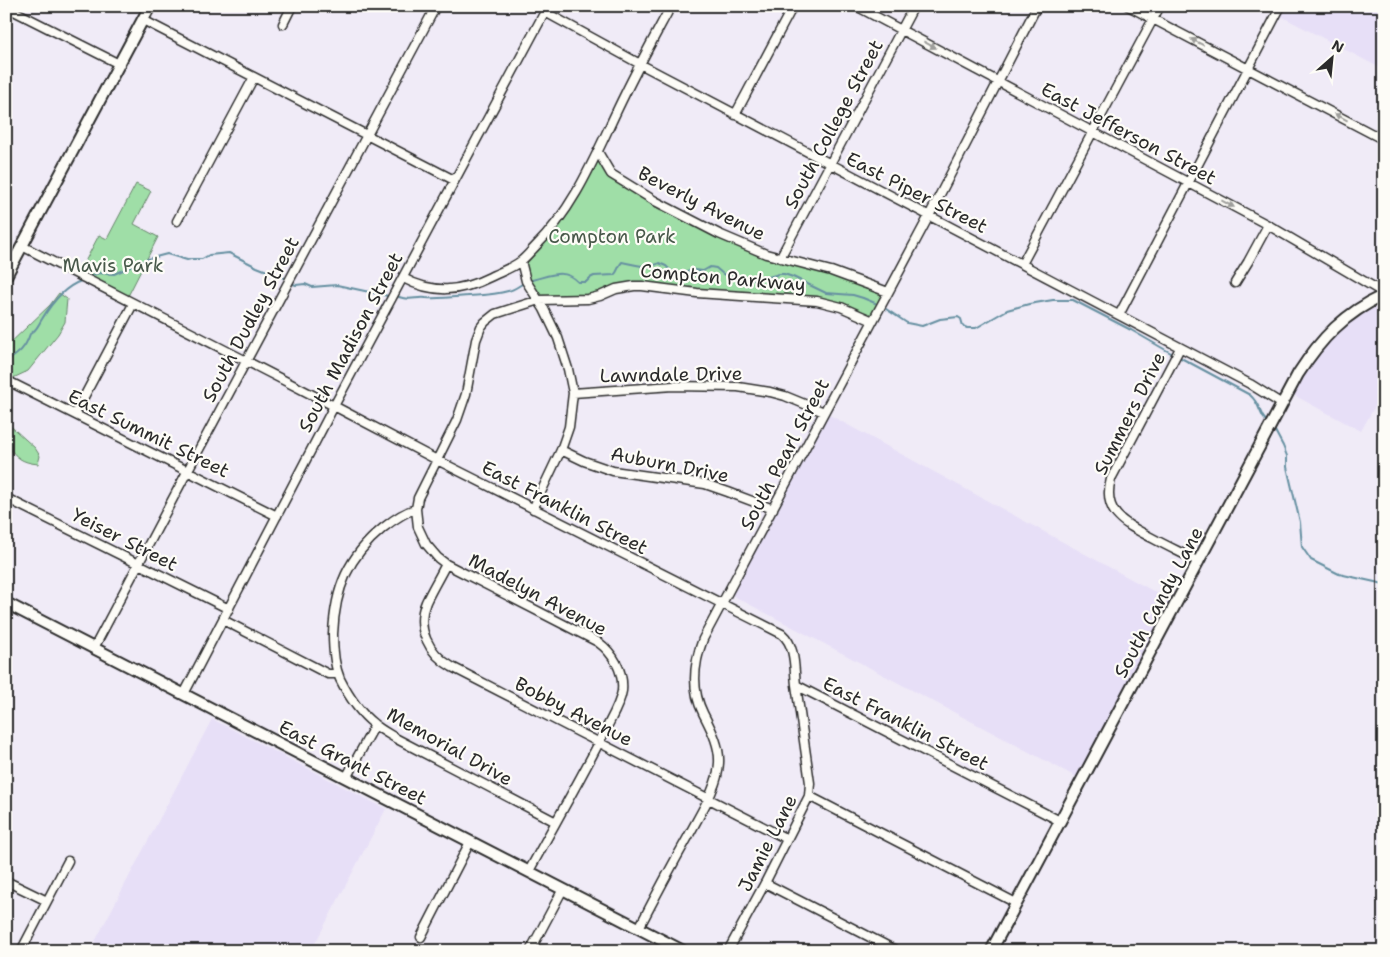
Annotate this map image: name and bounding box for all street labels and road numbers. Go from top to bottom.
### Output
street label: South College Street [778,35,889,213]
street label: East Jefferson Street [1037,77,1221,190]
street label: East Piper Street [842,146,992,239]
street label: Beverly Avenue [634,161,770,246]
street label: South Dudley Street [196,232,305,406]
street label: South Madison Street [292,248,409,437]
street label: Compton Parkway [639,258,807,297]
street label: Summers Drive [1088,348,1171,479]
street label: Lawndale Drive [599,361,743,388]
street label: South Pearl Street [734,374,835,534]
street label: East Summit Street [64,384,234,483]
street label: Auburn Drive [609,441,731,488]
street label: East Franklin Street [477,455,652,560]
street label: Yeiser Street [68,502,182,577]
street label: South Candy Lane [1108,522,1209,682]
street label: Madelyn Avenue [464,547,611,642]
street label: Bobby Avenue [511,671,637,752]
street label: East Franklin Street [818,671,993,776]
street label: Memorial Drive [382,702,517,791]
street label: East Grant Street [274,714,431,811]
street label: Jamie Lane [732,790,803,896]

